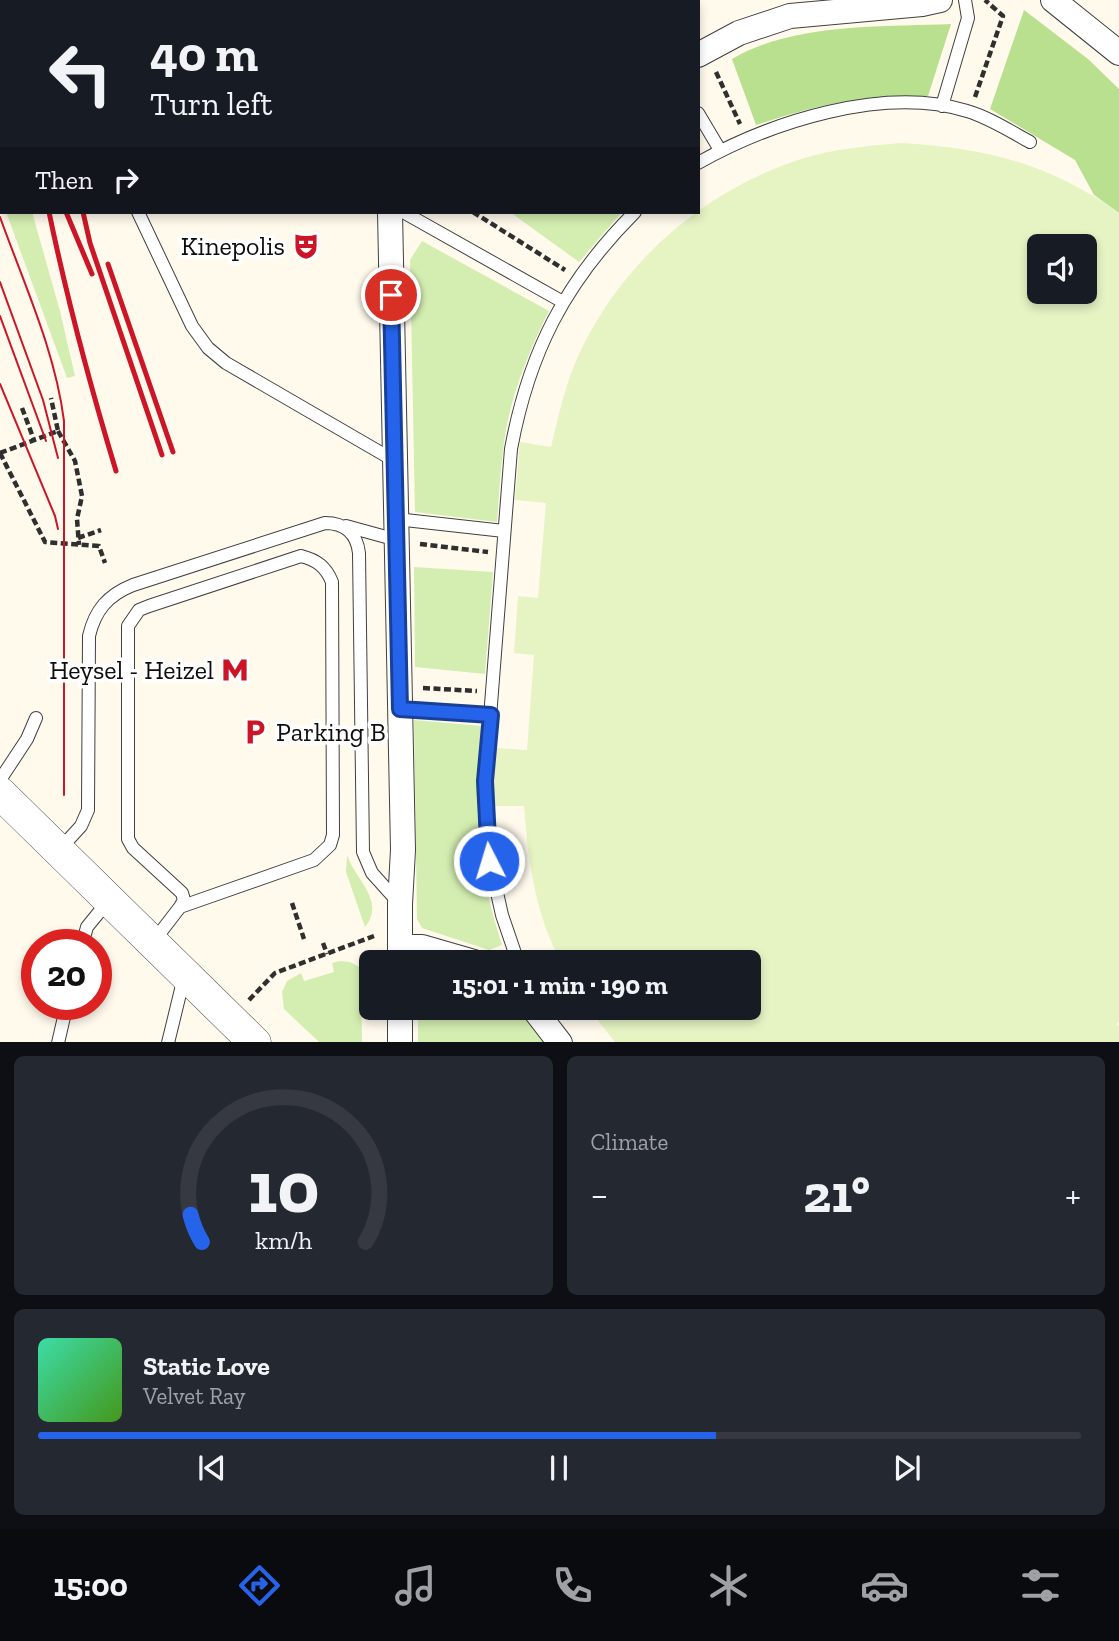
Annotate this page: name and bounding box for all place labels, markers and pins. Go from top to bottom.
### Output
place label: Kinepolis [181,230,285,262]
theatre icon: Kinepolis [291,231,321,261]
pin [361,265,421,325]
place label: Heysel - Heizel [49,654,214,686]
metro station icon: Heysel - Heizel [220,655,250,685]
place label: Parking B [276,716,386,748]
parking icon: Parking B [240,717,270,747]

